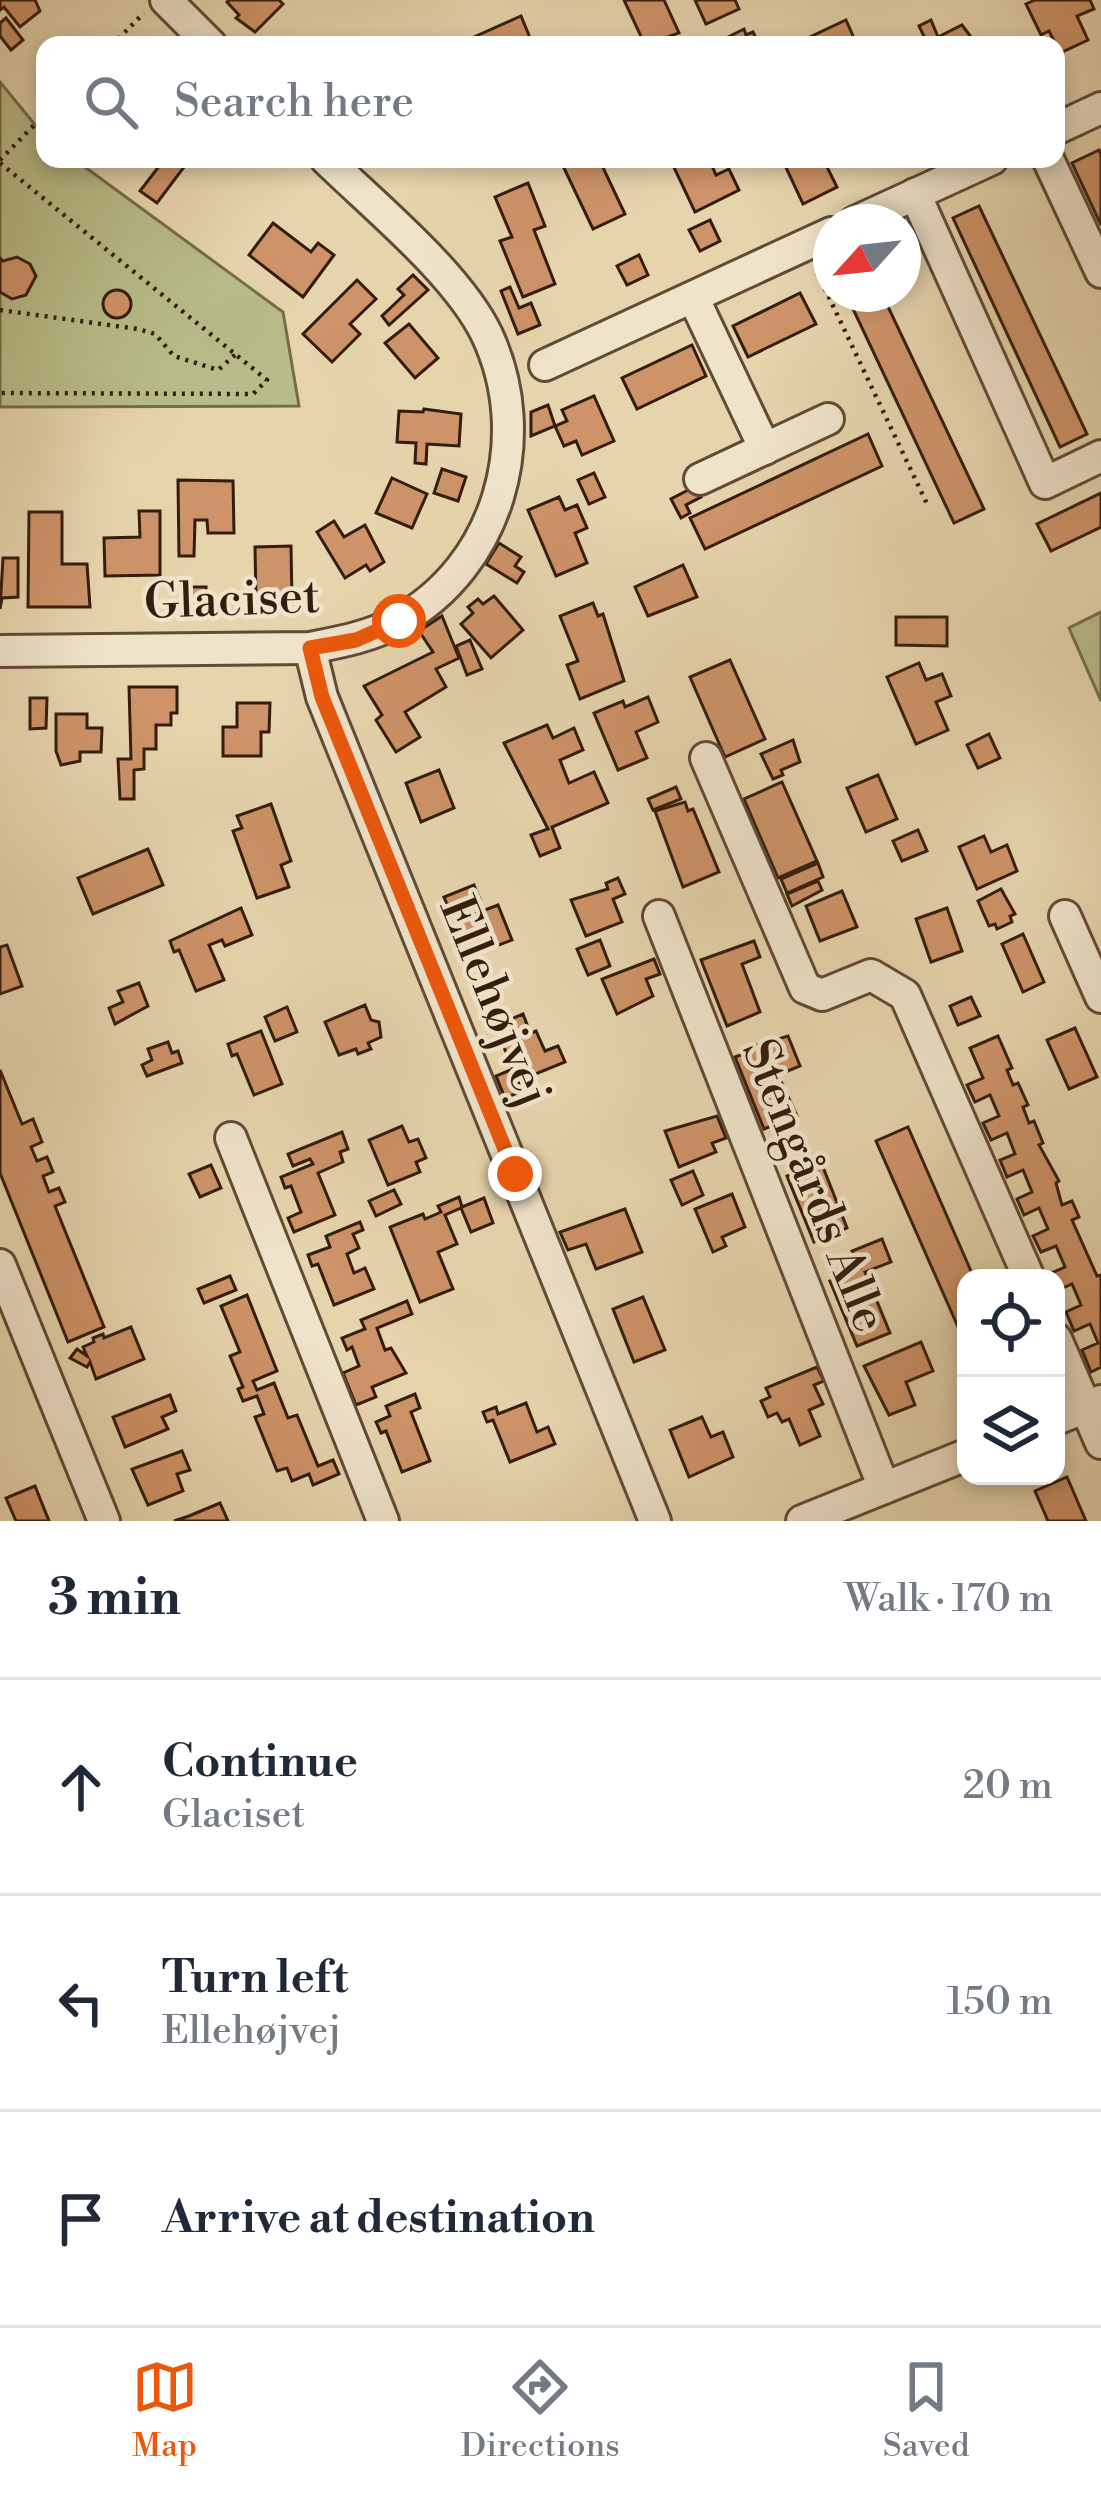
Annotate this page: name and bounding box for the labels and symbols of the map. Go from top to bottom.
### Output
north arrow [813,204,921,312]
street label: Glaciset [143,568,321,634]
route start [372,594,426,648]
street label: Ellehøjvej [425,889,563,1115]
street label: Stengårds Alle [727,1031,899,1341]
route end [488,1147,542,1201]

